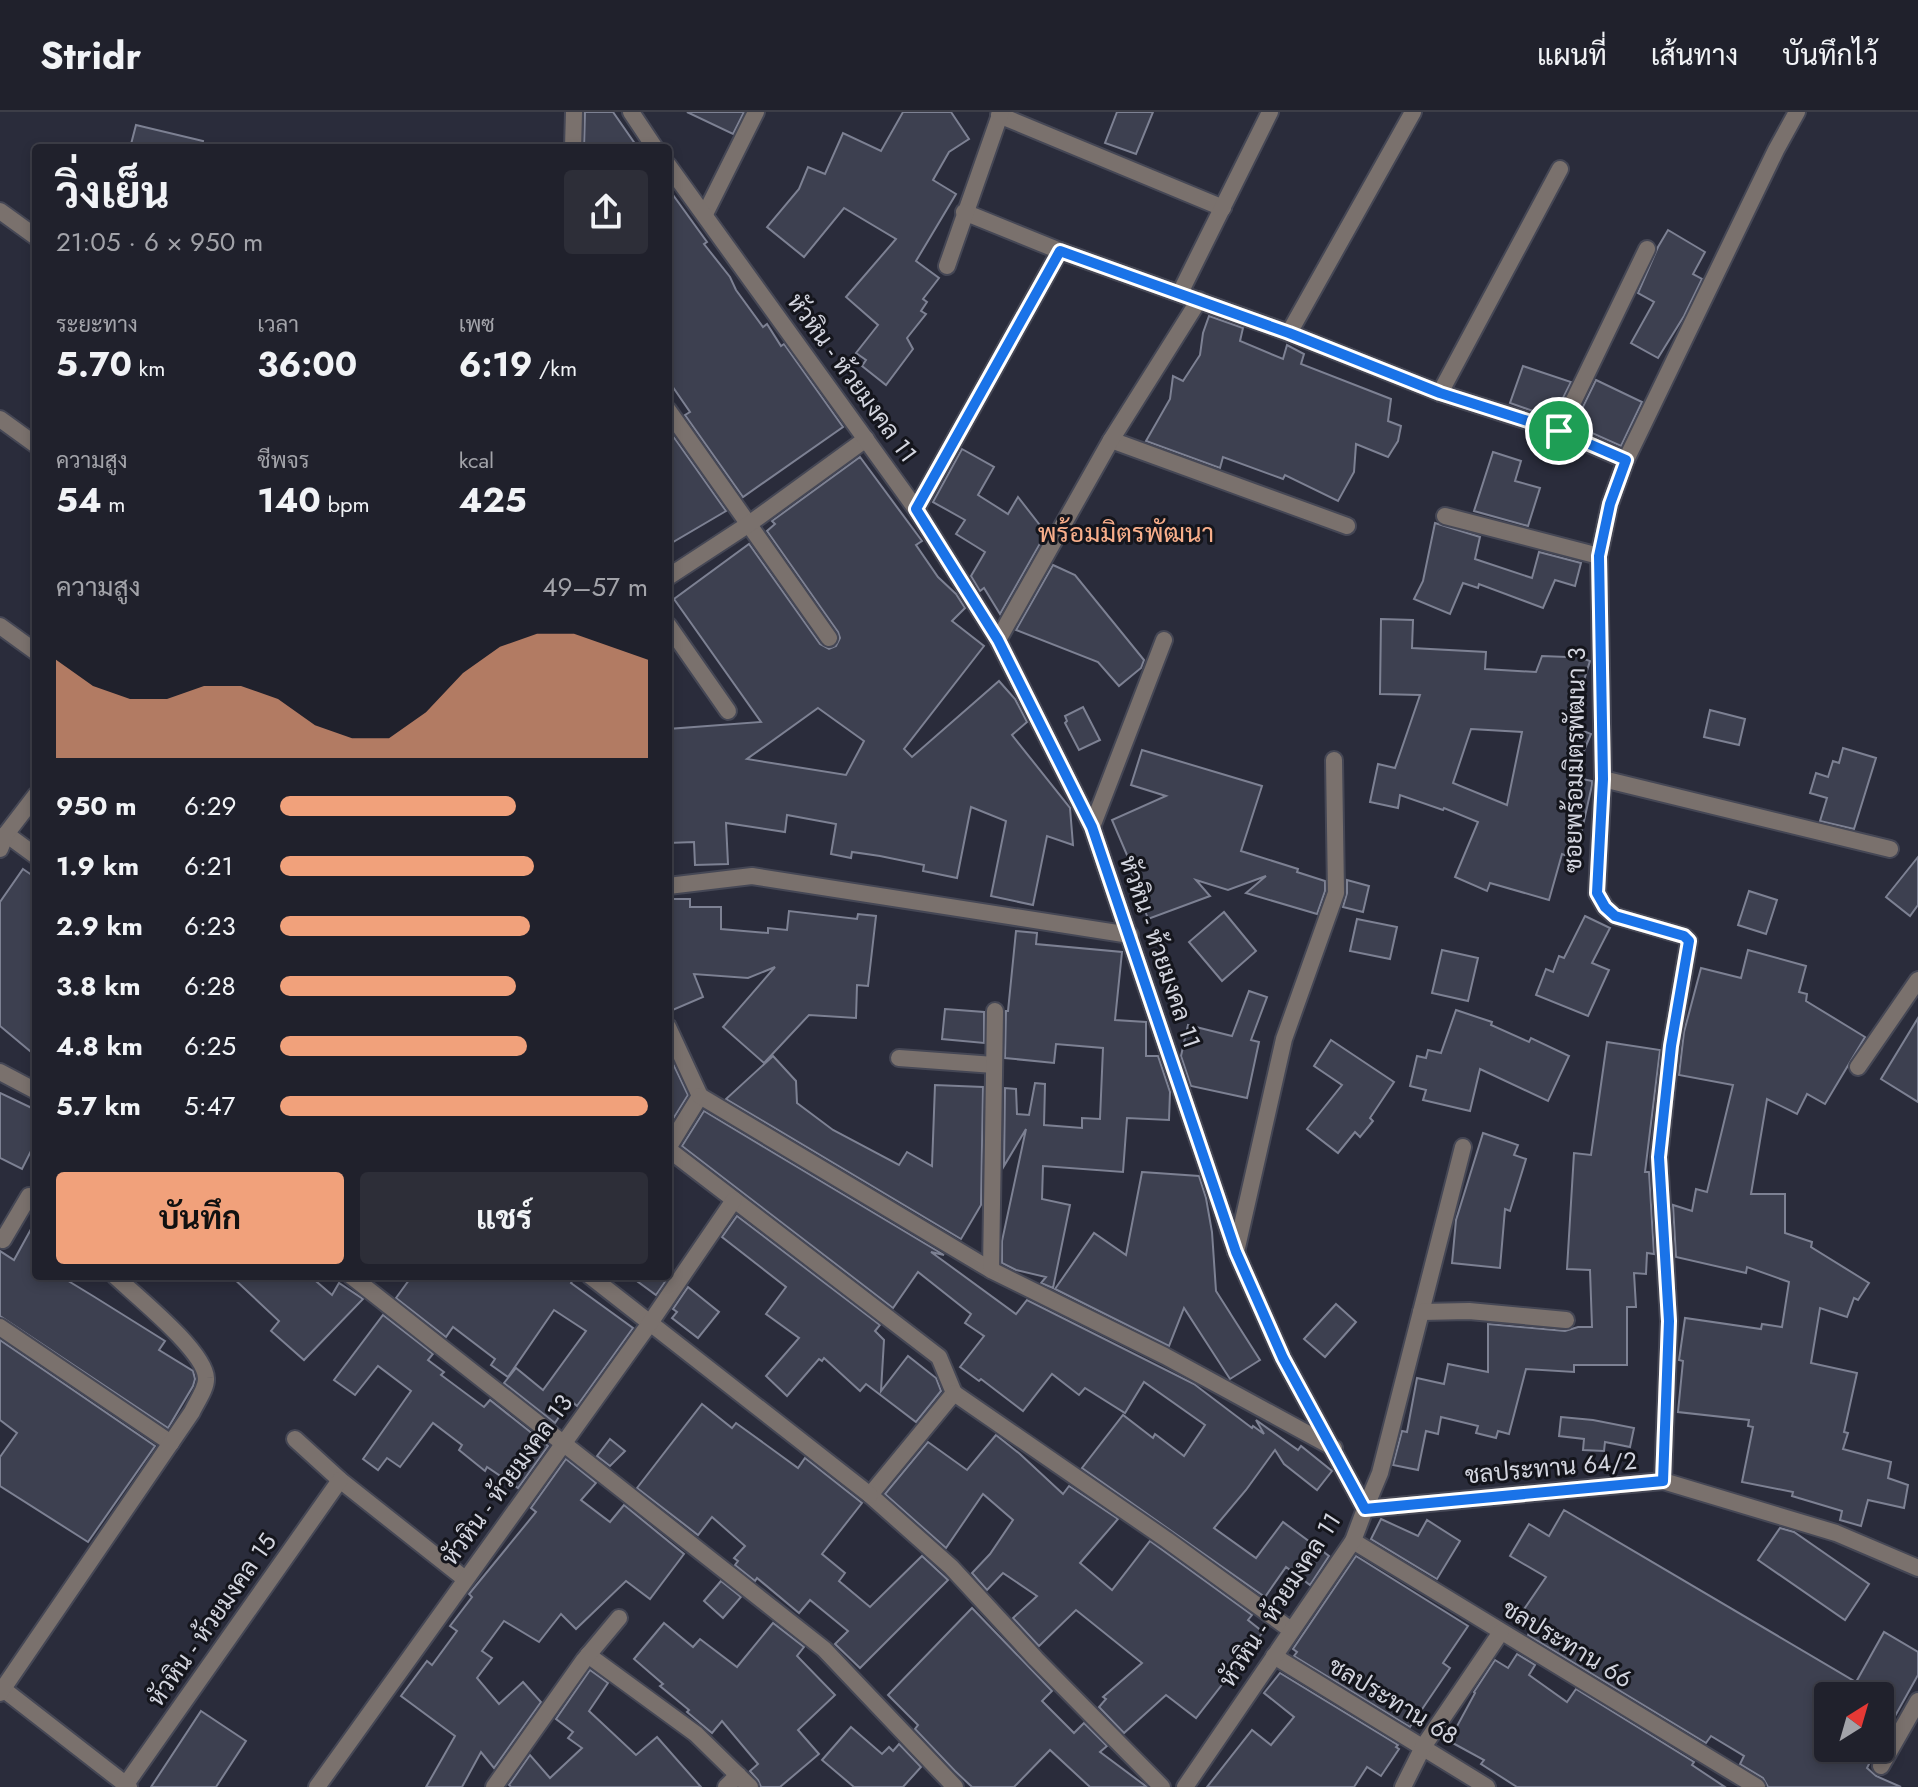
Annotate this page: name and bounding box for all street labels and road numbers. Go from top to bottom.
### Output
street label: หัวหิน - ห้วยมงคล 11 [779,286,926,470]
street label: ซอยพร้อมมิตรพัฒนา 3 [1555,647,1594,873]
street label: หัวหิน - ห้วยมงคล 11 [1111,851,1210,1053]
street label: หัวหิน - ห้วยมงคล 13 [432,1387,581,1572]
street label: ชลประทาน 64/2 [1464,1443,1638,1492]
street label: หัวหิน - ห้วยมงคล 11 [1210,1506,1349,1694]
street label: หัวหิน - ห้วยมงคล 15 [139,1526,285,1713]
street label: ชลประทาน 66 [1496,1591,1639,1696]
street label: ชลประทาน 68 [1322,1648,1465,1753]

